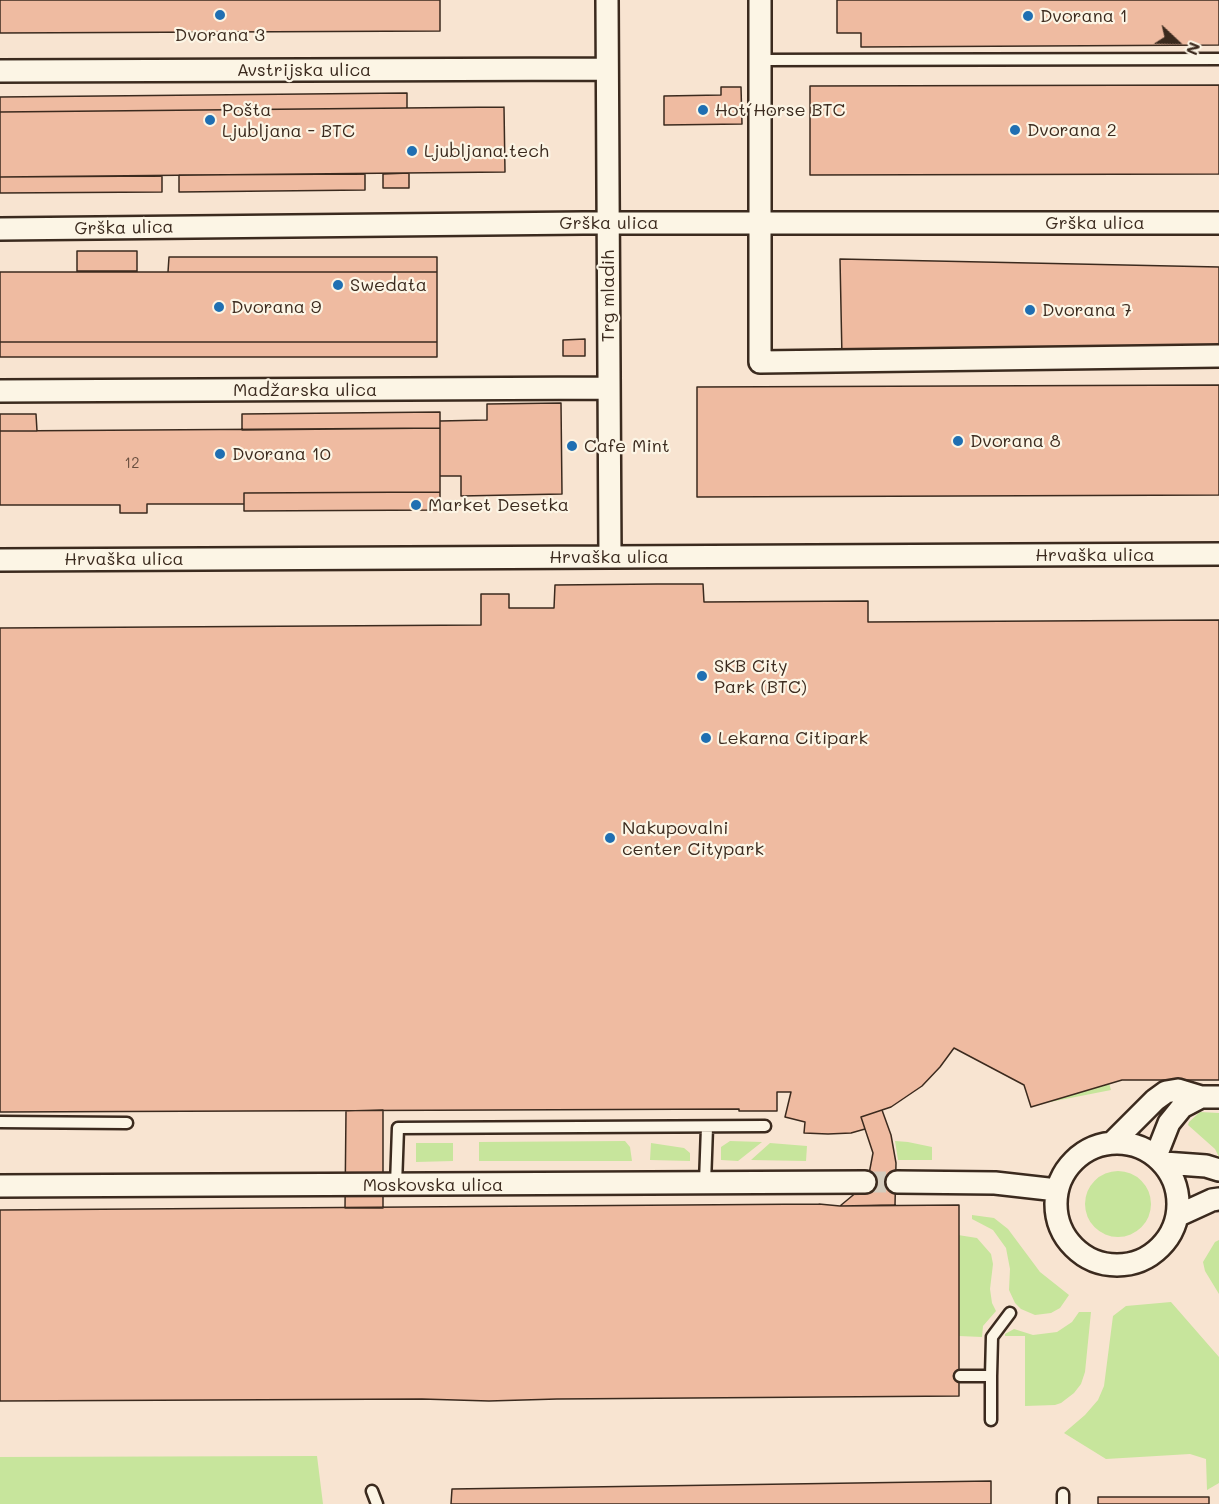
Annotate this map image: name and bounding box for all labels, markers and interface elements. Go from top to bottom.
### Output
place label: Dvorana 1 [1040,5,1128,27]
marker: Dvorana 3 [213,8,227,22]
marker: Dvorana 1 [1021,9,1035,23]
north arrow [1147,12,1207,72]
place label: Dvorana 3 [175,24,265,46]
text: N [1182,39,1206,58]
street label: Avstrijska ulica [237,59,371,81]
place label: Pošta Ljubljana - BTC [222,99,355,142]
place label: Hot´Horse BTC [715,99,845,121]
marker: Hot´Horse BTC [696,103,710,117]
marker: Pošta Ljubljana - BTC [203,113,217,127]
place label: Dvorana 2 [1027,119,1117,141]
marker: Dvorana 2 [1008,123,1022,137]
place label: Ljubljana.tech [424,140,549,162]
marker: Ljubljana.tech [405,144,419,158]
street label: Grška ulica [559,212,659,234]
street label: Grška ulica [1045,212,1145,234]
street label: Grška ulica [74,216,174,240]
street label: Trg mladih [597,250,619,342]
place label: Swedata [350,274,427,296]
marker: Swedata [331,278,345,292]
place label: Dvorana 9 [231,296,321,318]
place label: Dvorana 7 [1042,299,1132,321]
marker: Dvorana 9 [212,300,226,314]
marker: Dvorana 7 [1023,303,1037,317]
street label: Madžarska ulica [233,379,377,401]
place label: Dvorana 8 [970,430,1061,452]
marker: Dvorana 8 [951,434,965,448]
place label: Cafe Mint [584,435,670,457]
marker: Cafe Mint [565,439,579,453]
place label: Dvorana 10 [232,443,331,465]
marker: Dvorana 10 [213,447,227,461]
house number: 12 [124,454,140,472]
place label: Market Desetka [428,494,569,516]
marker: Market Desetka [409,498,423,512]
street label: Hrvaška ulica [1035,544,1155,566]
street label: Hrvaška ulica [549,546,669,568]
street label: Hrvaška ulica [64,548,184,570]
place label: SKB City Park (BTC) [714,655,807,698]
marker: SKB City Park (BTC) [695,669,709,683]
place label: Lekarna Citipark [718,727,868,749]
marker: Lekarna Citipark [699,731,713,745]
place label: Nakupovalni center Citypark [622,817,764,860]
marker: Nakupovalni center Citypark [603,831,617,845]
street label: Moskovska ulica [363,1174,503,1196]

